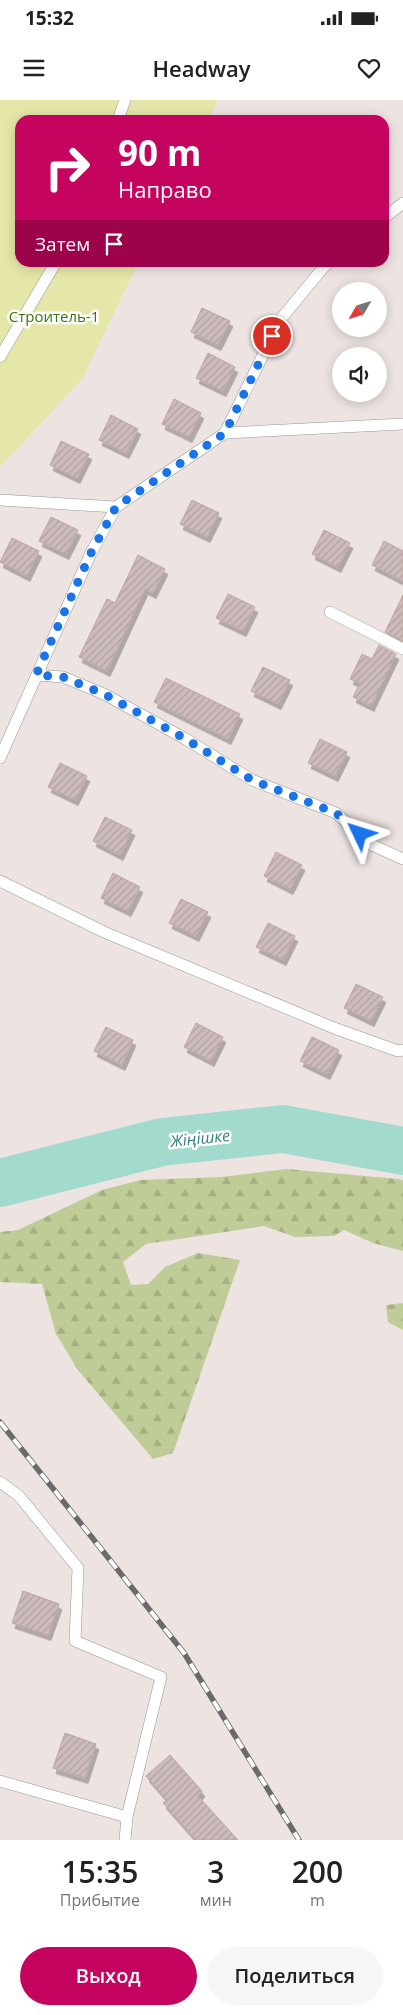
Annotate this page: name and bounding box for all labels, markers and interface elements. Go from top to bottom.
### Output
text: 15:32 [25,5,74,31]
text: Headway [152,53,251,83]
icon: menu [20,54,48,82]
icon: heart [355,54,383,82]
text: 90 m [118,129,201,176]
icon: right [35,135,100,200]
text: Направо [118,174,212,204]
icon: arrive [100,230,128,258]
text: Затем [35,231,90,257]
north arrow [332,282,388,338]
map controls [332,282,387,402]
park label: Строитель-1 [9,306,99,326]
pin [251,315,293,357]
icon: arrive [258,322,286,350]
button: sound [332,347,387,402]
position arrow [333,807,385,859]
water label: Жіңішке [168,1124,231,1152]
text: 15:35 [61,1851,138,1892]
text: 3 [207,1851,224,1892]
text: 200 [292,1851,343,1892]
text: Прибытие [60,1889,140,1911]
text: мин [200,1889,232,1911]
text: m [310,1889,325,1911]
button: Выход [20,1947,197,2005]
button: Поделиться [207,1947,383,2005]

